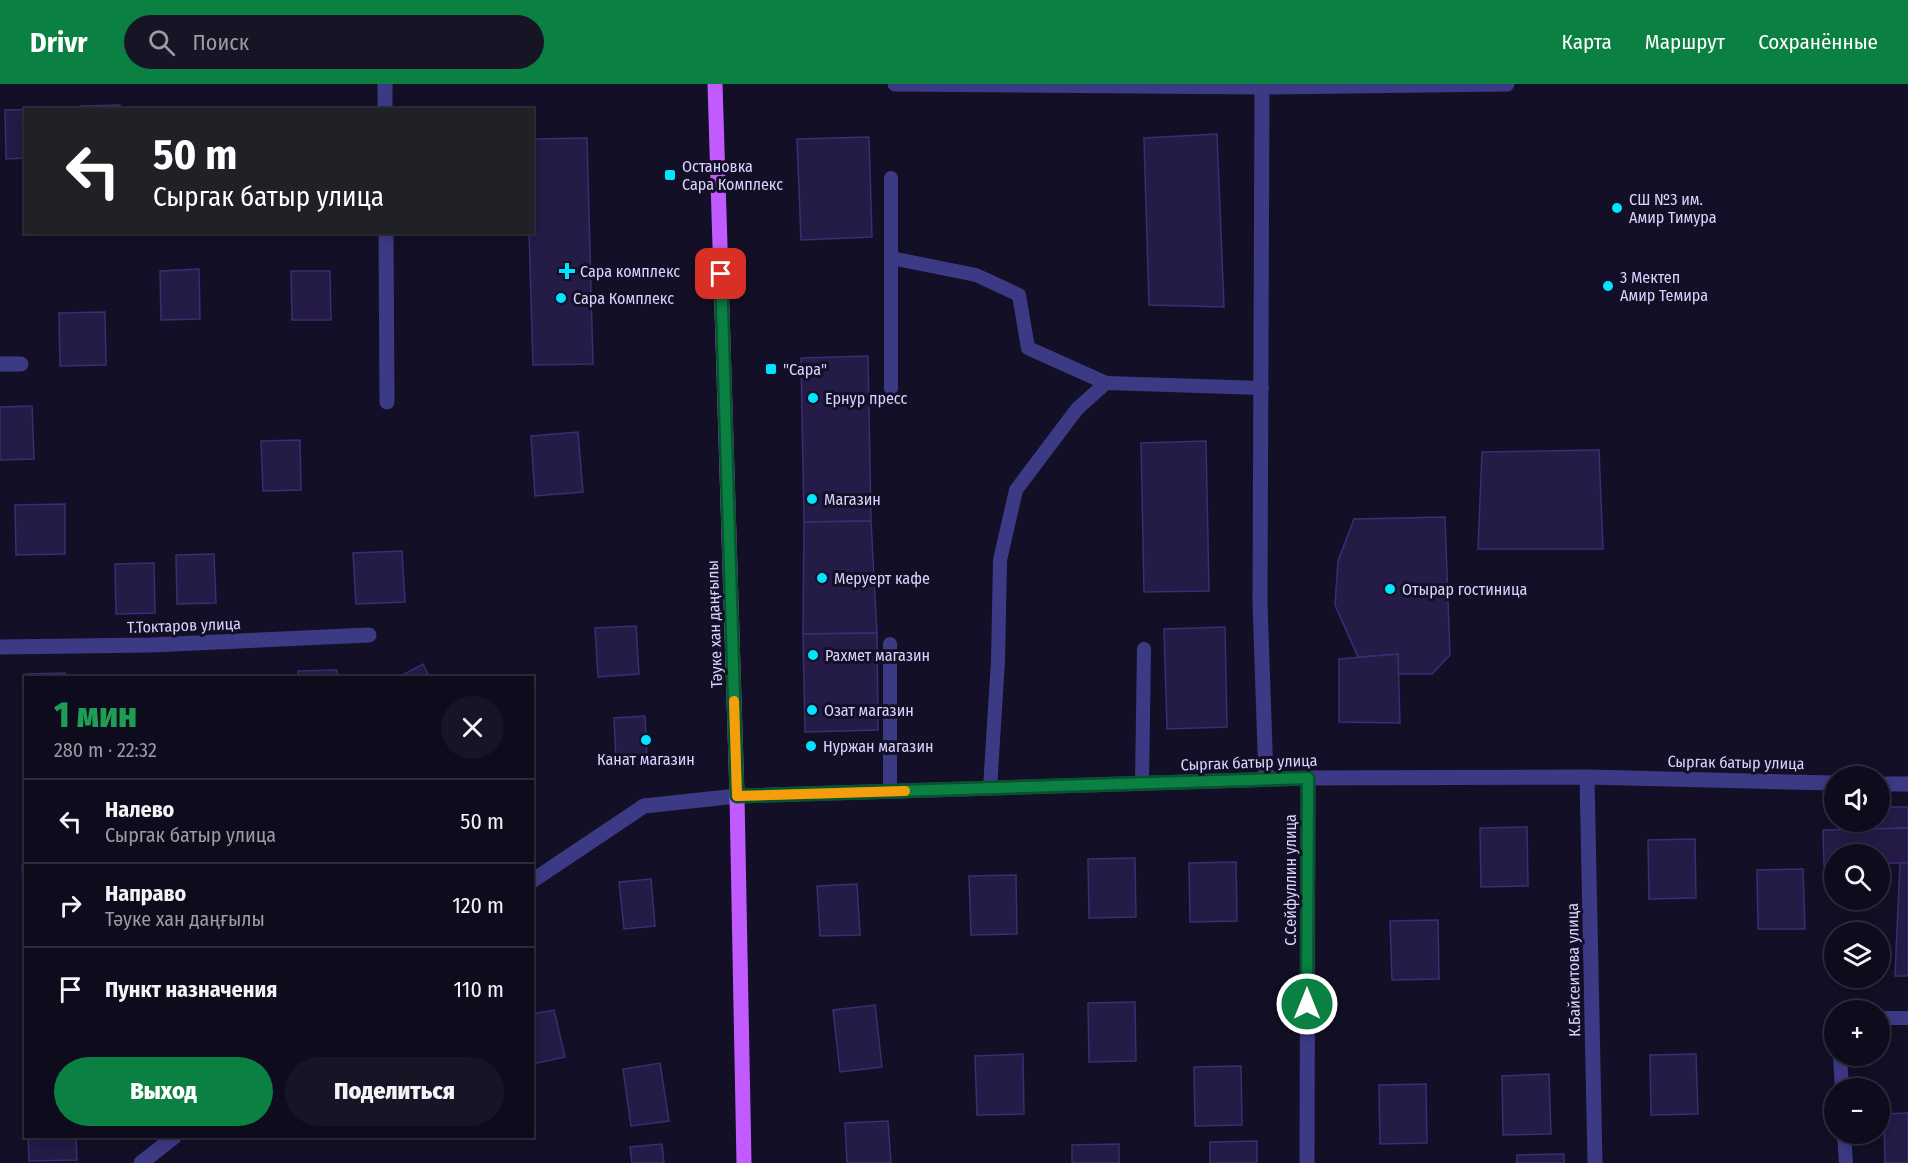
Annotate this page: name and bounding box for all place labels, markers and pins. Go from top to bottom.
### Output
place label: Остановка Сара Комплекс [682,157,783,194]
marker: Остановка Сара Комплекс [663,168,677,182]
place label: СШ №3 им. Амир Тимура [1629,190,1717,227]
marker: СШ №3 им. Амир Тимура [1610,201,1624,215]
pin [695,248,746,299]
marker: Сара комплекс [558,262,576,280]
place label: Сара комплекс [580,262,680,281]
place label: 3 Мектеп Амир Темира [1620,268,1708,305]
marker: 3 Мектеп Амир Темира [1601,279,1615,293]
place label: Сара Комплекс [573,289,674,308]
marker: Сара Комплекс [554,291,568,305]
place label: "Сара" [783,360,827,379]
marker: "Сара" [764,362,778,376]
place label: Ернур пресс [825,389,907,408]
marker: Ернур пресс [806,391,820,405]
place label: Магазин [824,490,881,509]
marker: Магазин [805,492,819,506]
place label: Меруерт кафе [834,569,930,588]
marker: Меруерт кафе [815,571,829,585]
place label: Отырар гостиница [1402,580,1527,599]
marker: Отырар гостиница [1383,582,1397,596]
place label: Рахмет магазин [825,646,930,665]
marker: Рахмет магазин [806,648,820,662]
place label: Озат магазин [824,701,914,720]
marker: Озат магазин [805,703,819,717]
marker: Канат магазин [639,733,653,747]
place label: Нуржан магазин [823,737,934,756]
marker: Нуржан магазин [804,739,818,753]
place label: Канат магазин [597,750,695,769]

